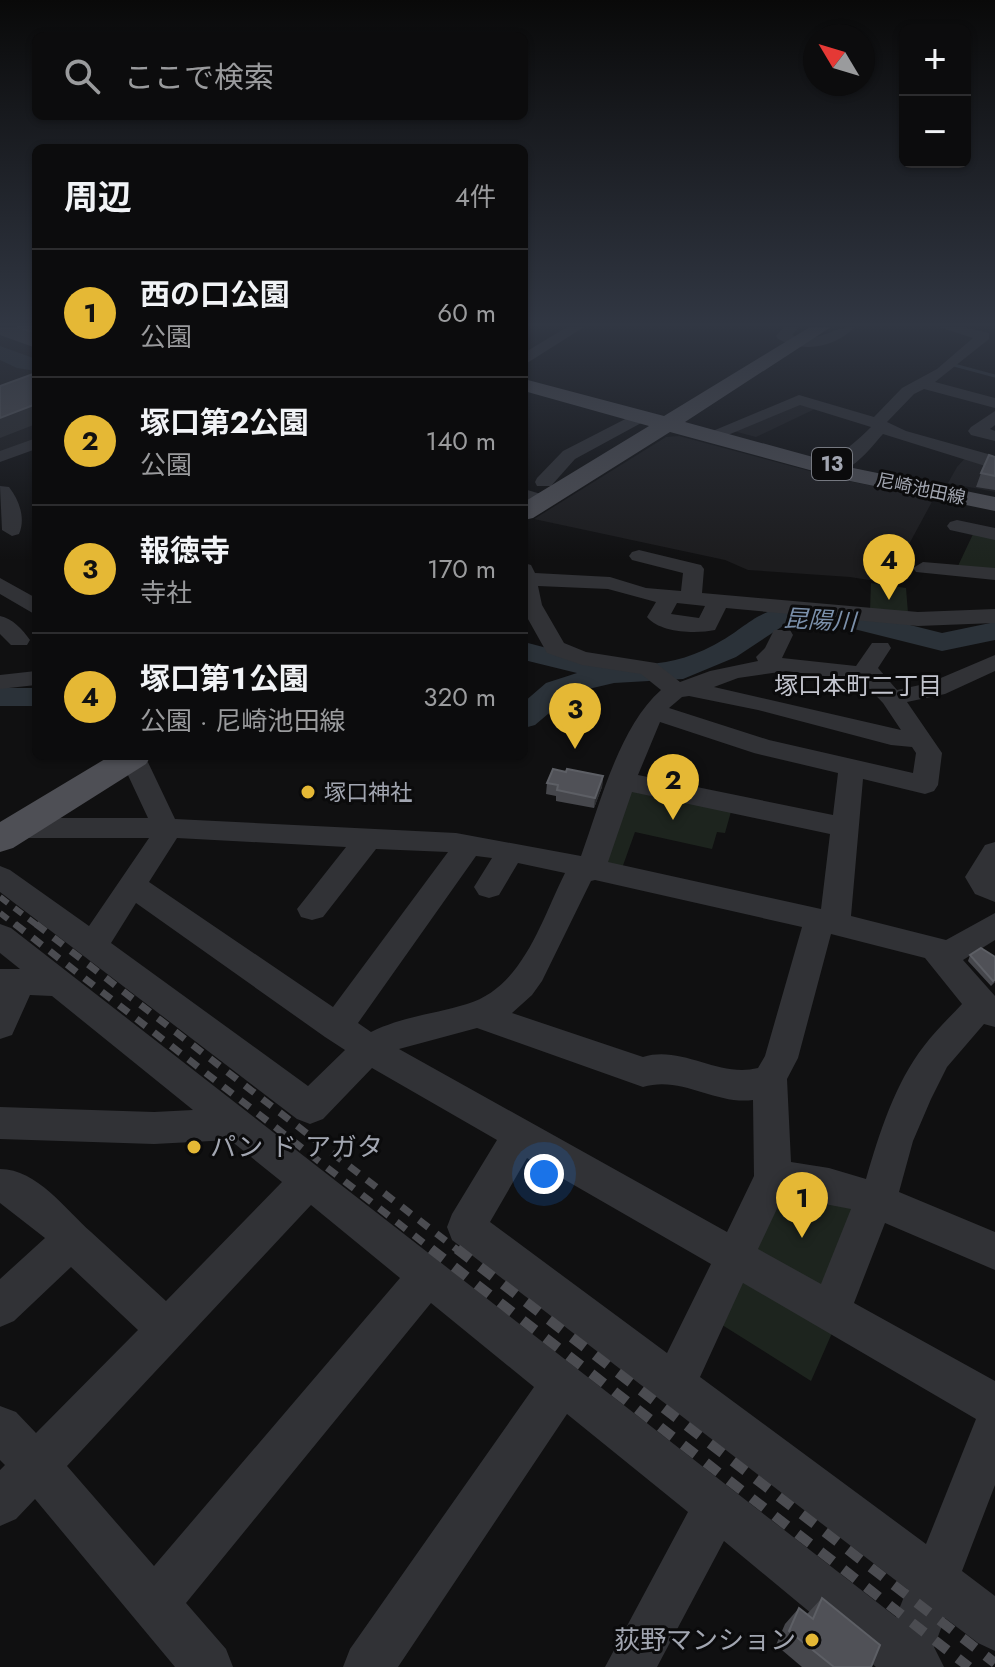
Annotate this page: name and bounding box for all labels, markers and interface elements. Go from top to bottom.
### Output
north arrow [803,24,875,96]
map controls [899,24,971,168]
button: + [899,24,971,96]
search box [32,32,528,120]
icon: search [60,54,104,98]
text: ここで検索 [124,56,274,99]
button: − [899,96,971,168]
text: 周辺 [64,173,132,222]
text: 4件 [455,178,496,216]
text: 西の口公園 [140,273,290,316]
text: 1 [83,294,97,332]
text: 60 m [437,294,496,332]
text: 公園 [140,318,192,356]
text: 塚口第２公園 [140,401,309,444]
text: 2 [81,422,99,460]
text: 140 m [425,422,496,460]
text: 公園 [140,446,192,484]
road number: 13 [812,448,852,480]
street label: 尼崎池田線 [874,467,968,511]
text: 報徳寺 [140,529,230,572]
pin: 4 [863,534,915,600]
text: 3 [82,550,98,588]
text: 170 m [427,550,496,588]
text: 寺社 [140,574,192,612]
water label: 昆陽川 [783,601,860,640]
text: 塚口第１公園 [140,657,309,700]
district label: 塚口本町二丁目 [774,668,942,703]
text: 4 [81,678,99,716]
text: 320 m [423,678,496,716]
pin: 3 [549,683,601,749]
text: 公園 · 尼崎池田線 [140,702,345,740]
pin: 2 [647,754,699,820]
place label: 塚口神社 [324,776,412,808]
marker: 塚口神社 [299,783,317,801]
place label: パン ド アガタ [210,1128,383,1166]
marker: パン ド アガタ [185,1138,203,1156]
your location [524,1154,564,1194]
pin: 1 [776,1172,828,1238]
place label: 荻野マンション [614,1621,796,1659]
marker: 荻野マンション [803,1631,821,1649]

